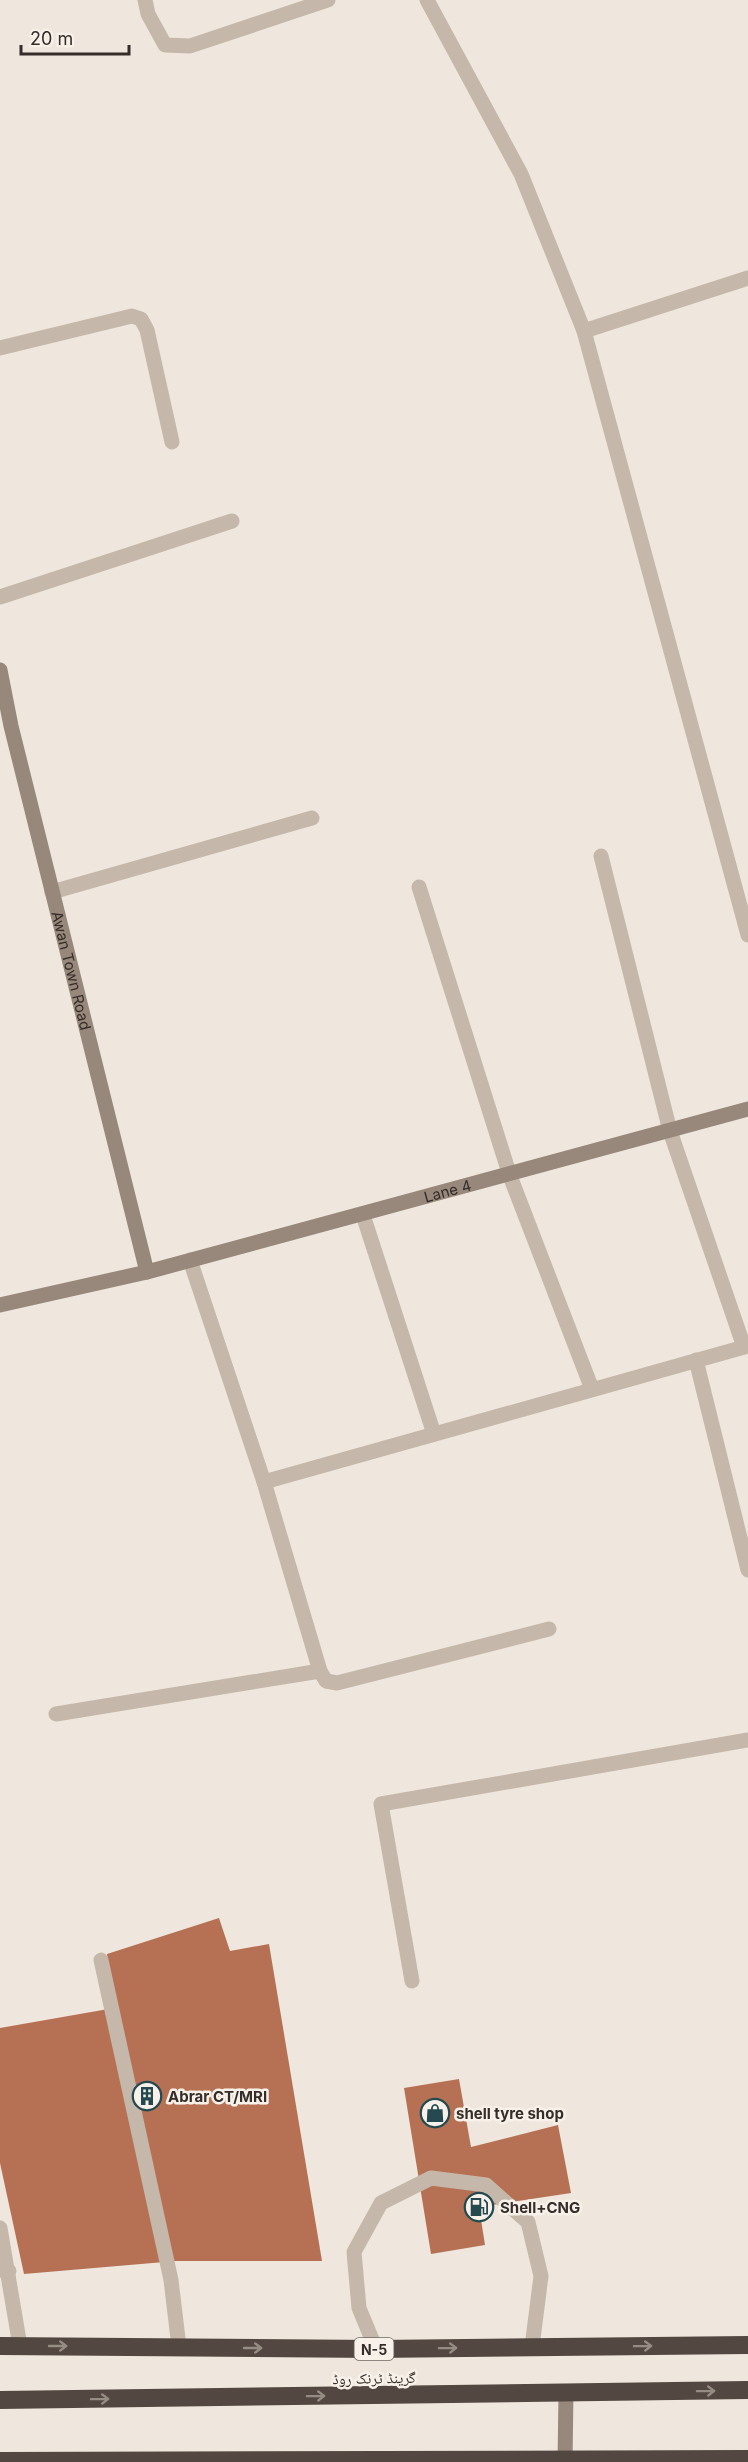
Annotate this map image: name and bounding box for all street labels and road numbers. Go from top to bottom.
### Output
street label: Awan Town Road [48,909,96,1032]
street label: Lane 4 [422,1175,473,1206]
road number: N-5 [354,2338,394,2360]
street label: گرینڈ ٹرنک روڈ [332,2368,416,2388]

